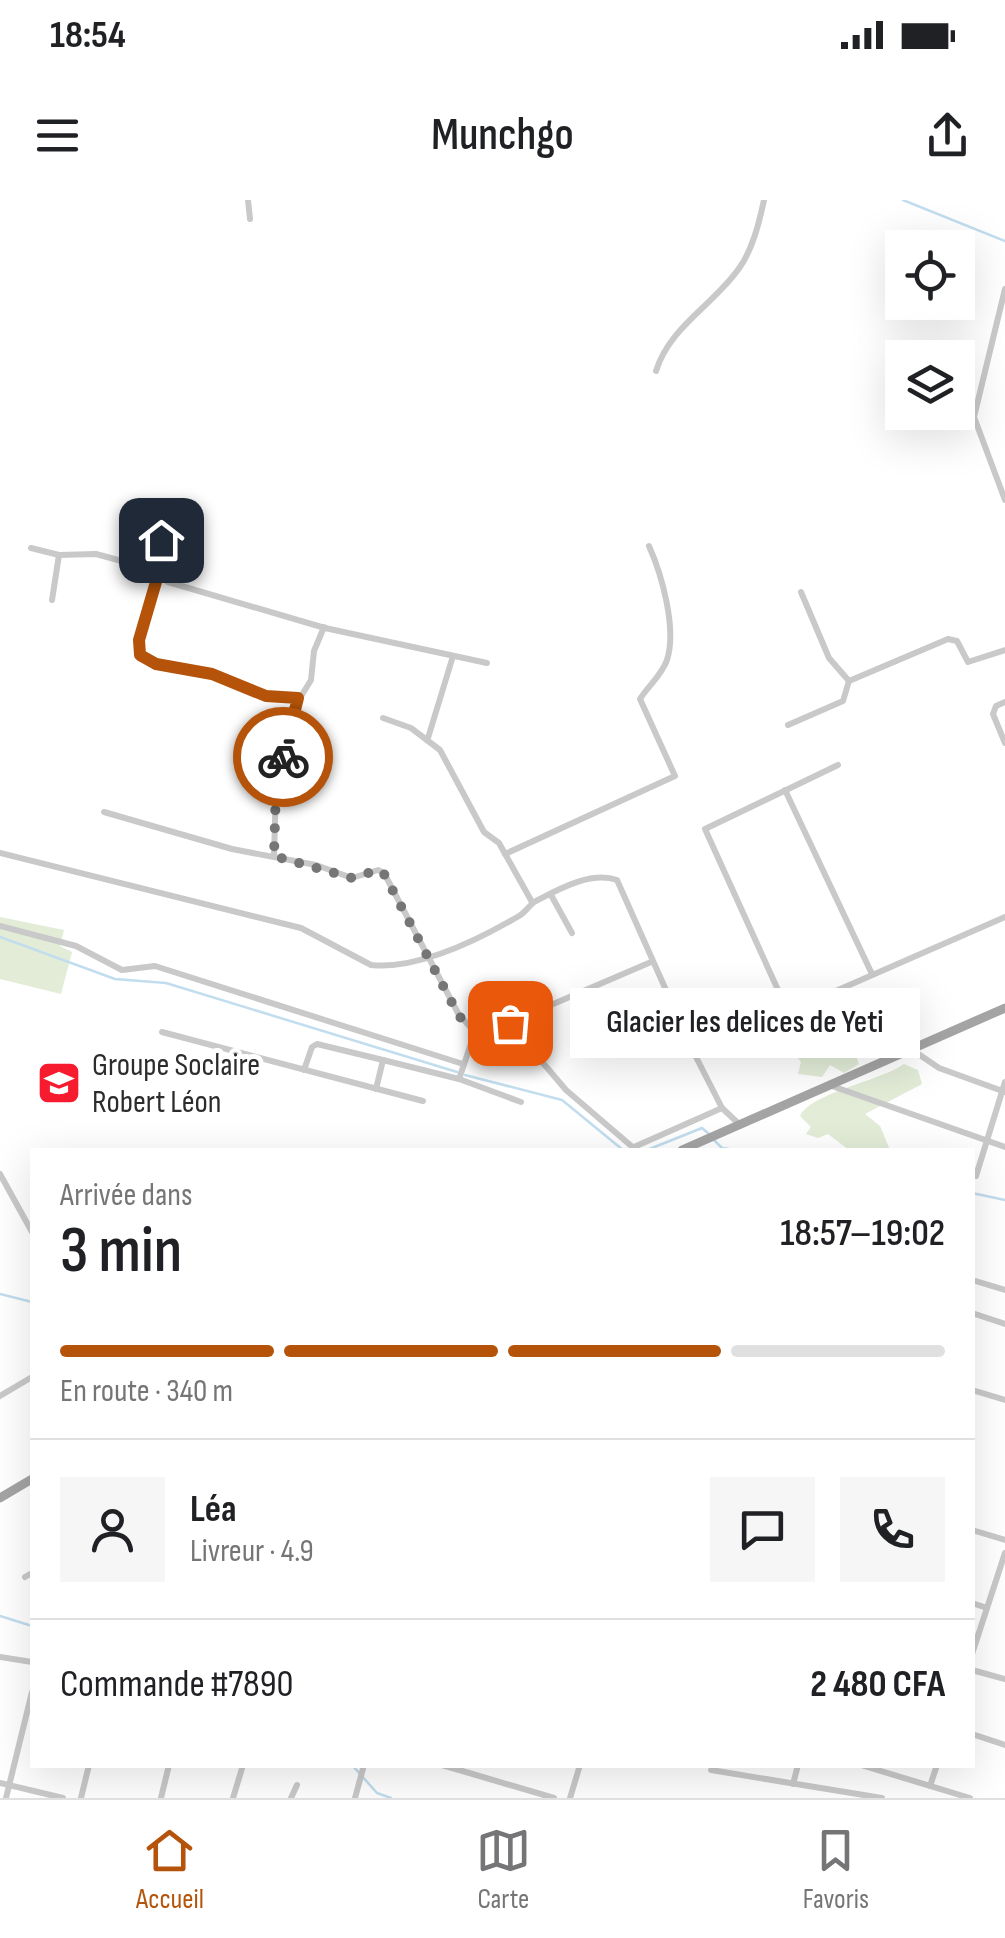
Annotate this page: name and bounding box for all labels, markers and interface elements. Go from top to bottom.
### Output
text: 18:54 [50,13,126,58]
icon: menu [30,108,85,163]
text: Munchgo [431,108,574,163]
icon: share [920,108,975,163]
map controls [885,230,975,430]
button: locate [885,230,975,320]
button: layers [885,340,975,430]
pin [119,498,204,583]
icon: home [134,513,189,568]
courier [233,707,333,807]
icon: bike [256,730,311,785]
pin [468,981,553,1066]
callout: Glacier les delices de Yeti [570,988,920,1058]
icon: bag [483,996,538,1051]
text: Glacier les delices de Yeti [606,1003,884,1042]
place label: Groupe Soclaire Robert Léon [92,1046,260,1122]
school or university icon: Groupe Soclaire Robert Léon [36,1060,82,1106]
text: Arrivée dans [60,1176,192,1215]
text: 18:57–19:02 [780,1211,945,1256]
text: 3 min [60,1213,182,1291]
text: En route · 340 m [60,1372,233,1411]
button: person [60,1477,165,1582]
button: chat [710,1477,815,1582]
button: phone [840,1477,945,1582]
text: Léa [190,1487,237,1532]
text: Livreur · 4.9 [190,1532,314,1571]
text: Commande #7890 [60,1662,293,1707]
text: 2 480 CFA [810,1662,945,1707]
tab: Accueil [136,1823,204,1916]
tab: Carte [476,1823,531,1916]
tab: Favoris [803,1823,869,1916]

